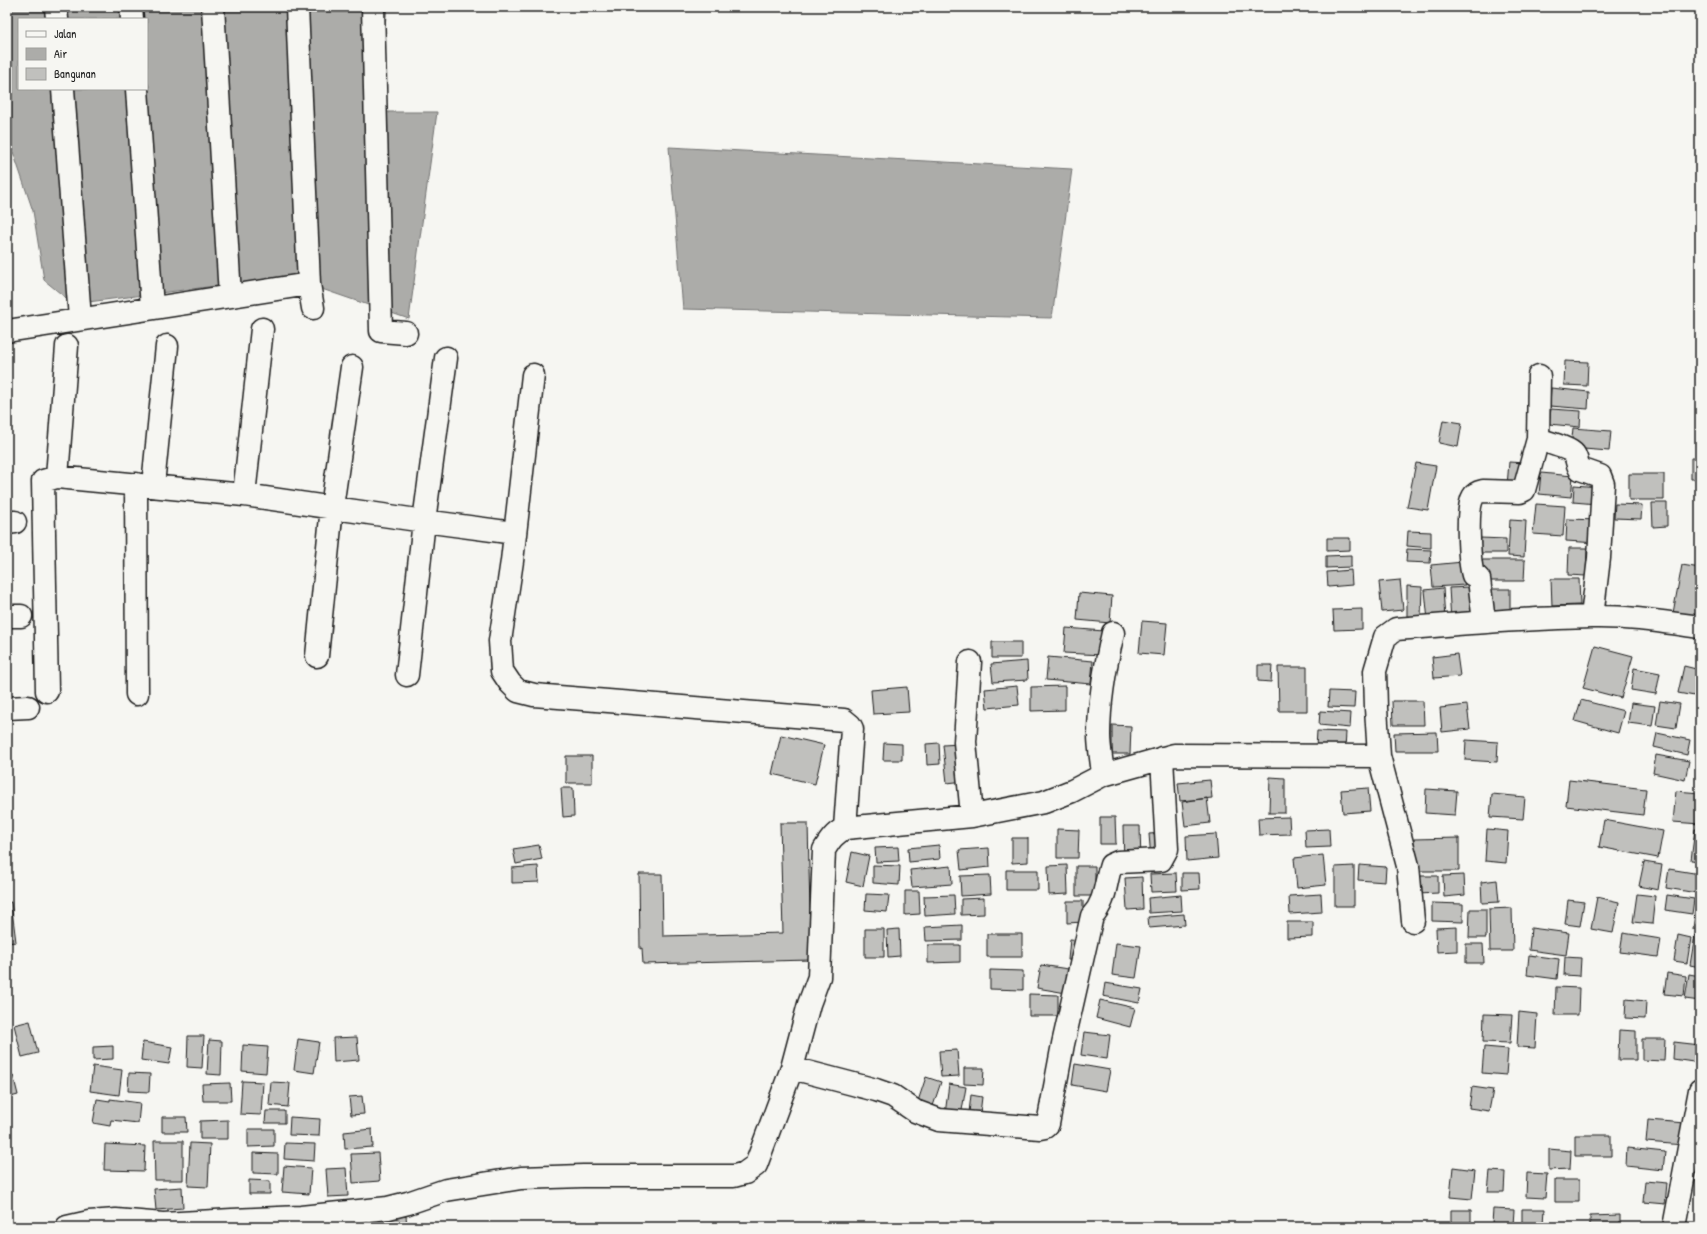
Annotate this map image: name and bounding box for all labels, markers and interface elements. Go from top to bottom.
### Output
legend [18,18,148,90]
text: Jalan [54,25,76,42]
text: Air [54,45,68,62]
text: Bangunan [54,65,96,82]

